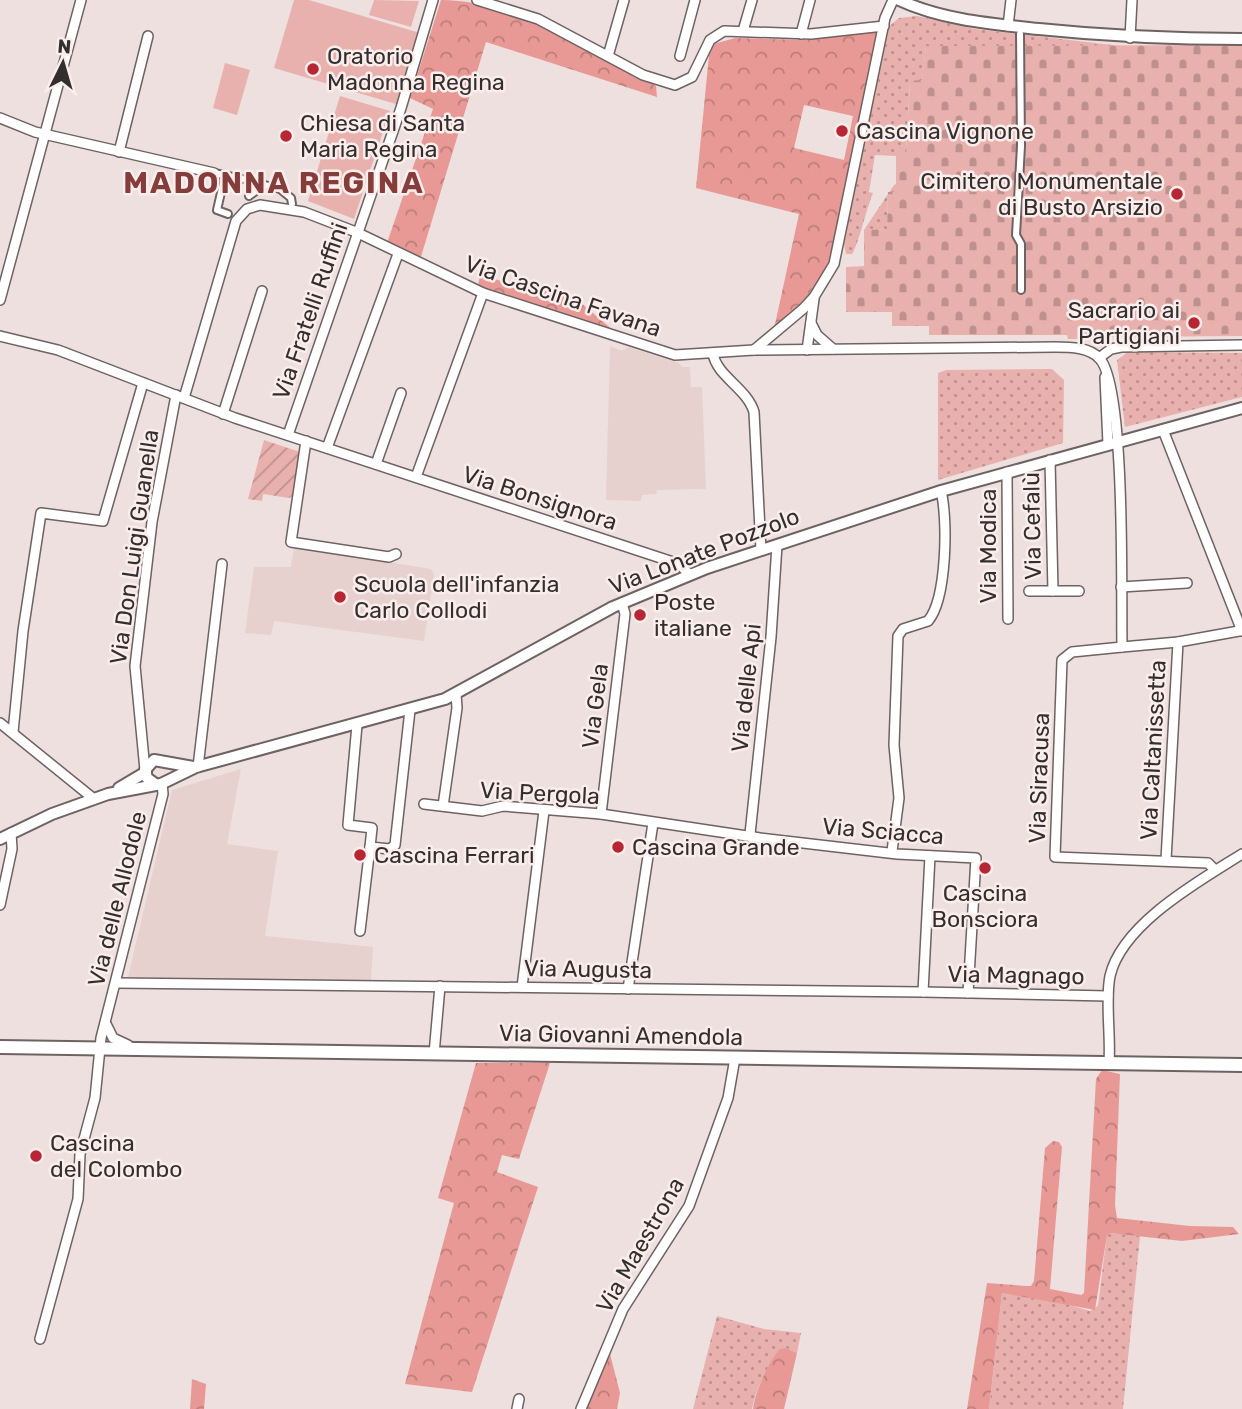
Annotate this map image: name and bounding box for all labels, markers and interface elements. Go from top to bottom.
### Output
north arrow [28,28,98,98]
text: N [57,35,72,59]
place label: Oratorio Madonna Regina [327,42,505,96]
marker: Oratorio Madonna Regina [305,61,321,77]
place label: Chiesa di Santa Maria Regina [300,109,465,163]
place label: Cascina Vignone [856,117,1034,145]
marker: Cascina Vignone [834,123,850,139]
marker: Chiesa di Santa Maria Regina [278,128,294,144]
district label: MADONNA REGINA [123,165,425,201]
place label: Cimitero Monumentale di Busto Arsizio [920,167,1163,221]
marker: Cimitero Monumentale di Busto Arsizio [1169,186,1185,202]
street label: Via Fratelli Ruffini [267,219,353,403]
street label: Via Cascina Favana [461,249,665,343]
place label: Sacrario ai Partigiani [1068,296,1180,350]
marker: Sacrario ai Partigiani [1186,315,1202,331]
street label: Via Don Luigi Guanella [104,428,164,666]
street label: Via Bonsignora [459,460,621,536]
street label: Via Cefalù [1017,472,1047,580]
street label: Via Modica [974,489,1002,604]
street label: Via Lonate Pozzolo [605,502,803,600]
place label: Scuola dell'infanzia Carlo Collodi [354,570,559,624]
place label: Poste italiane [654,588,732,642]
marker: Scuola dell'infanzia Carlo Collodi [332,589,348,605]
marker: Poste italiane [632,607,648,623]
street label: Via delle Api [725,622,767,754]
street label: Via Caltanissetta [1134,659,1172,841]
street label: Via Gela [576,662,614,750]
street label: Via Siracusa [1023,712,1055,844]
street label: Via Pergola [479,776,601,810]
street label: Via delle Allodole [82,808,152,990]
street label: Via Sciacca [821,812,945,850]
place label: Cascina Grande [632,833,800,861]
marker: Cascina Grande [610,839,626,855]
place label: Cascina Ferrari [374,841,535,869]
marker: Cascina Ferrari [352,847,368,863]
marker: Cascina Bonsciora [977,860,993,876]
place label: Cascina Bonsciora [932,879,1038,933]
street label: Via Augusta [524,954,652,984]
street label: Via Magnago [947,960,1085,990]
street label: Via Giovanni Amendola [499,1019,743,1051]
place label: Cascina del Colombo [50,1129,182,1183]
marker: Cascina del Colombo [28,1148,44,1164]
street label: Via Maestrona [590,1172,690,1318]

